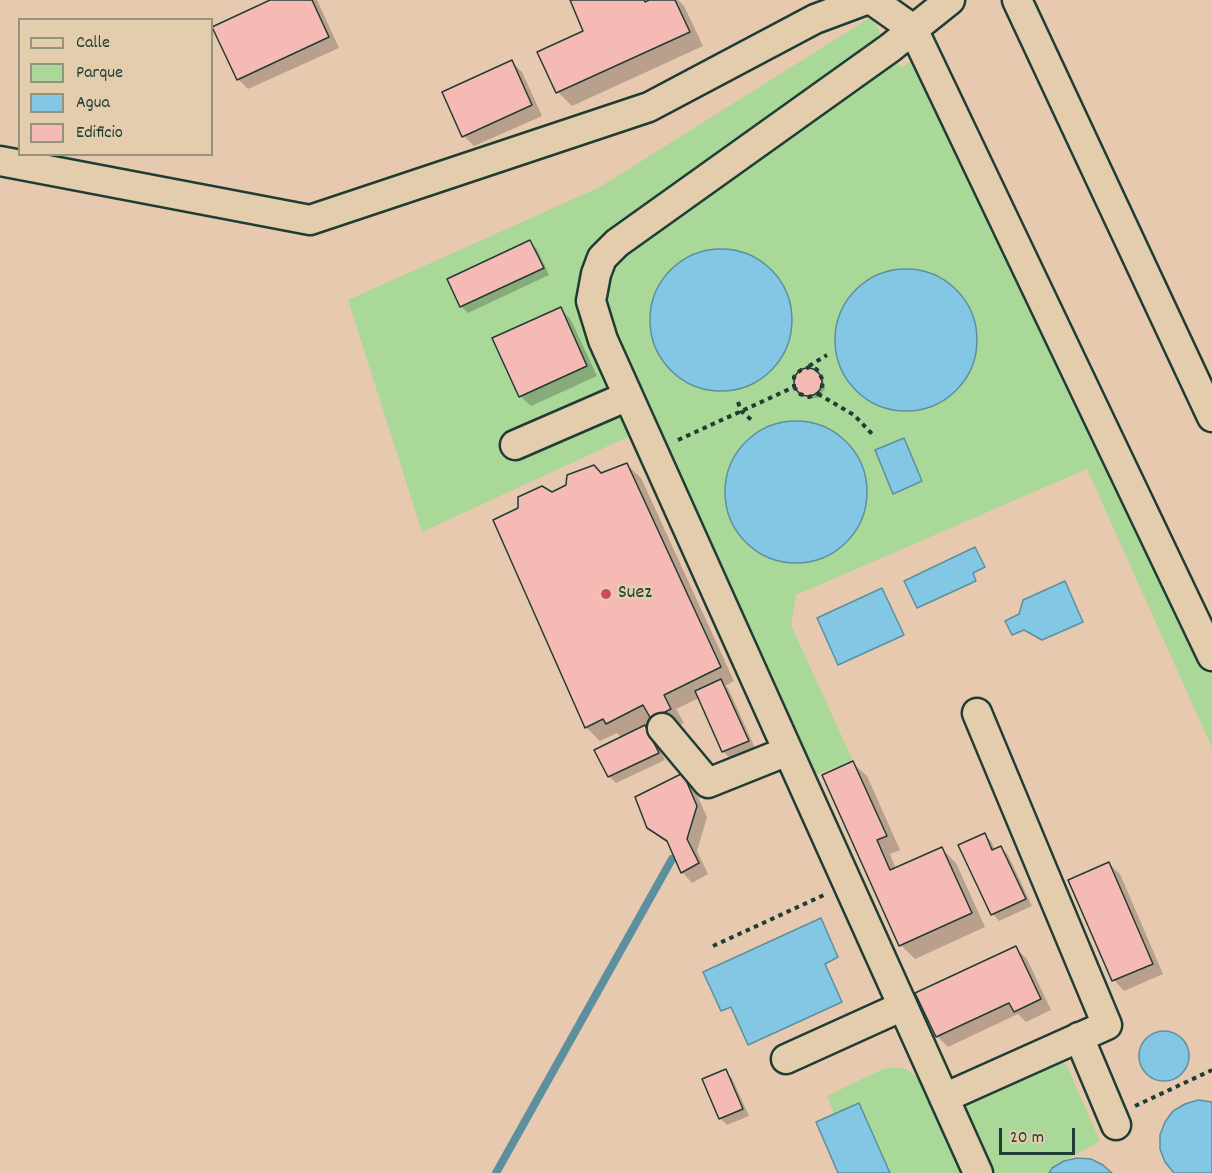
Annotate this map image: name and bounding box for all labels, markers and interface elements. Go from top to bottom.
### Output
legend [18,18,213,156]
text: Calle [76,31,110,56]
text: Parque [76,61,123,86]
text: Agua [76,91,110,116]
text: Edificio [76,121,123,146]
place label: Suez [618,582,652,606]
marker: Suez [599,587,613,601]
scale bar [1002,1116,1078,1154]
text: 20 m [1010,1126,1044,1151]

